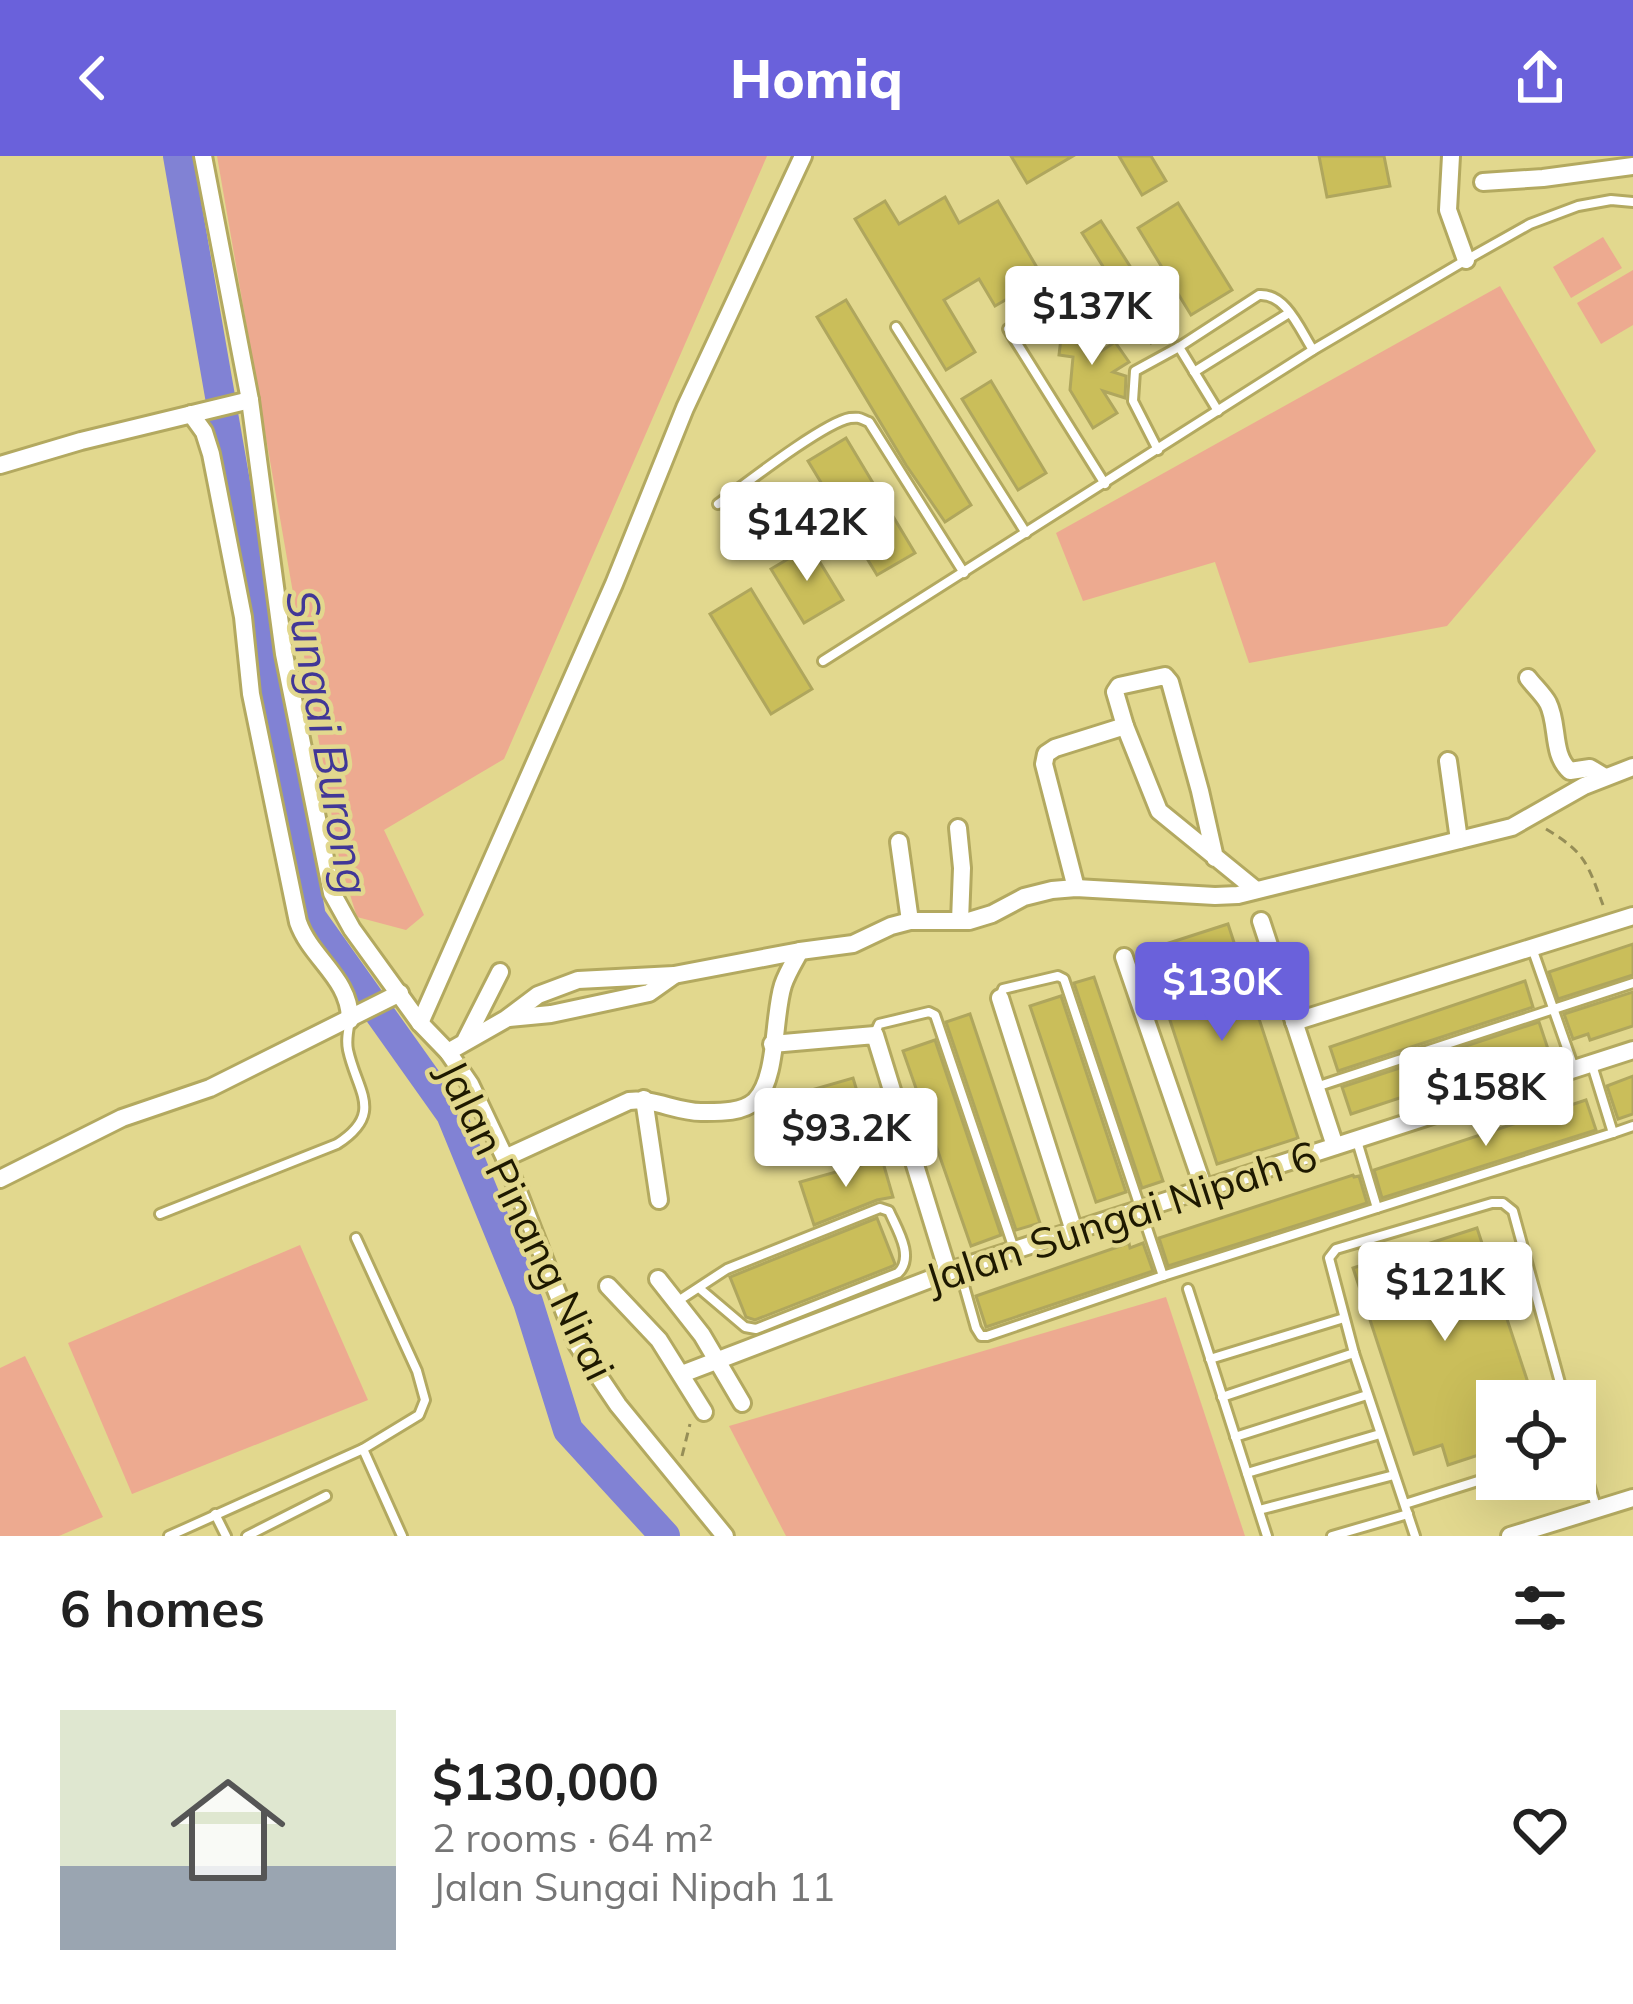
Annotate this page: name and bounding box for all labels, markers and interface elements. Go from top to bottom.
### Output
text: Homiq [730,44,903,112]
icon: back [60,45,126,111]
icon: share [1507,45,1573,111]
pin: $137K [1008,266,1176,368]
text: $137K [1032,280,1152,329]
pin: $142K [723,482,891,584]
text: $142K [747,496,867,545]
water label: Sungai Burong [275,585,383,899]
pin: $130K [1138,942,1306,1044]
text: $130K [1162,956,1282,1005]
pin: $158K [1402,1047,1570,1149]
street label: Jalan Pinang Nirai [426,1051,627,1388]
text: $158K [1426,1061,1546,1110]
pin: $93.2K [748,1088,944,1190]
text: $93.2K [781,1102,911,1151]
street label: Jalan Sungai Nipah 6 [918,1128,1323,1305]
pin: $121K [1361,1242,1529,1344]
text: $121K [1385,1256,1505,1305]
map controls [1476,1380,1596,1500]
button: locate [1476,1380,1596,1500]
icon: filters [1507,1575,1573,1641]
text: 6 homes [60,1576,265,1640]
text: $130,000 [432,1749,659,1813]
icon: home [156,1758,300,1902]
icon: heart [1507,1797,1573,1863]
text: 2 rooms · 64 m² [432,1813,713,1862]
text: Jalan Sungai Nipah 11 [432,1862,835,1911]

